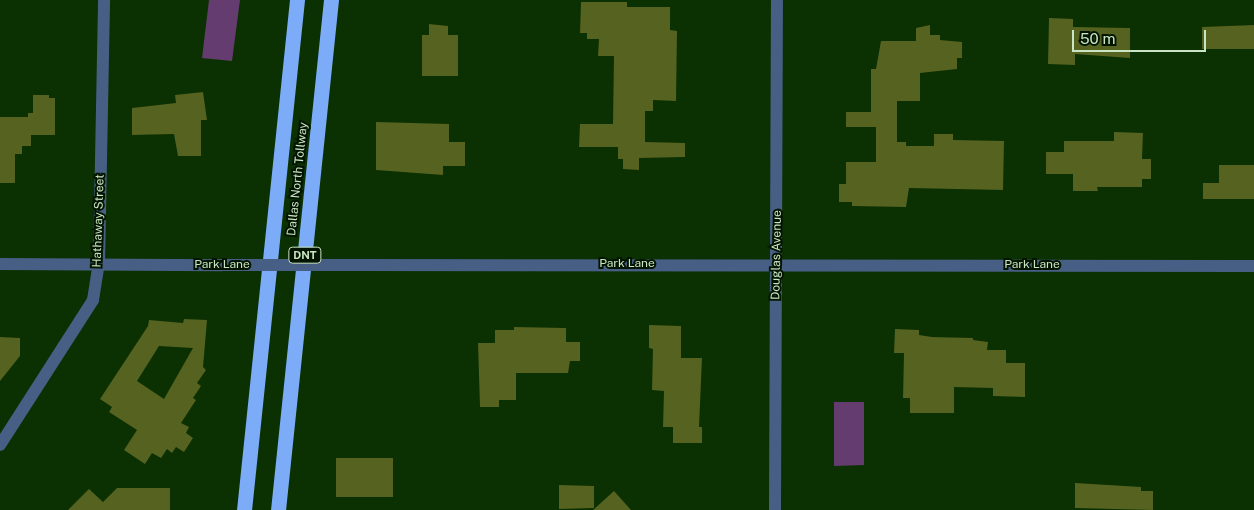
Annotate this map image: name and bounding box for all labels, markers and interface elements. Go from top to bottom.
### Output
scale bar [1074,20,1208,52]
text: 50 m [1080,30,1115,47]
street label: Dallas North Tollway [285,121,311,237]
street label: Hathaway Street [90,174,108,268]
street label: Douglas Avenue [769,210,785,300]
road number: DNT [288,246,322,264]
street label: Park Lane [599,257,655,271]
street label: Park Lane [194,258,250,272]
street label: Park Lane [1004,258,1060,272]

